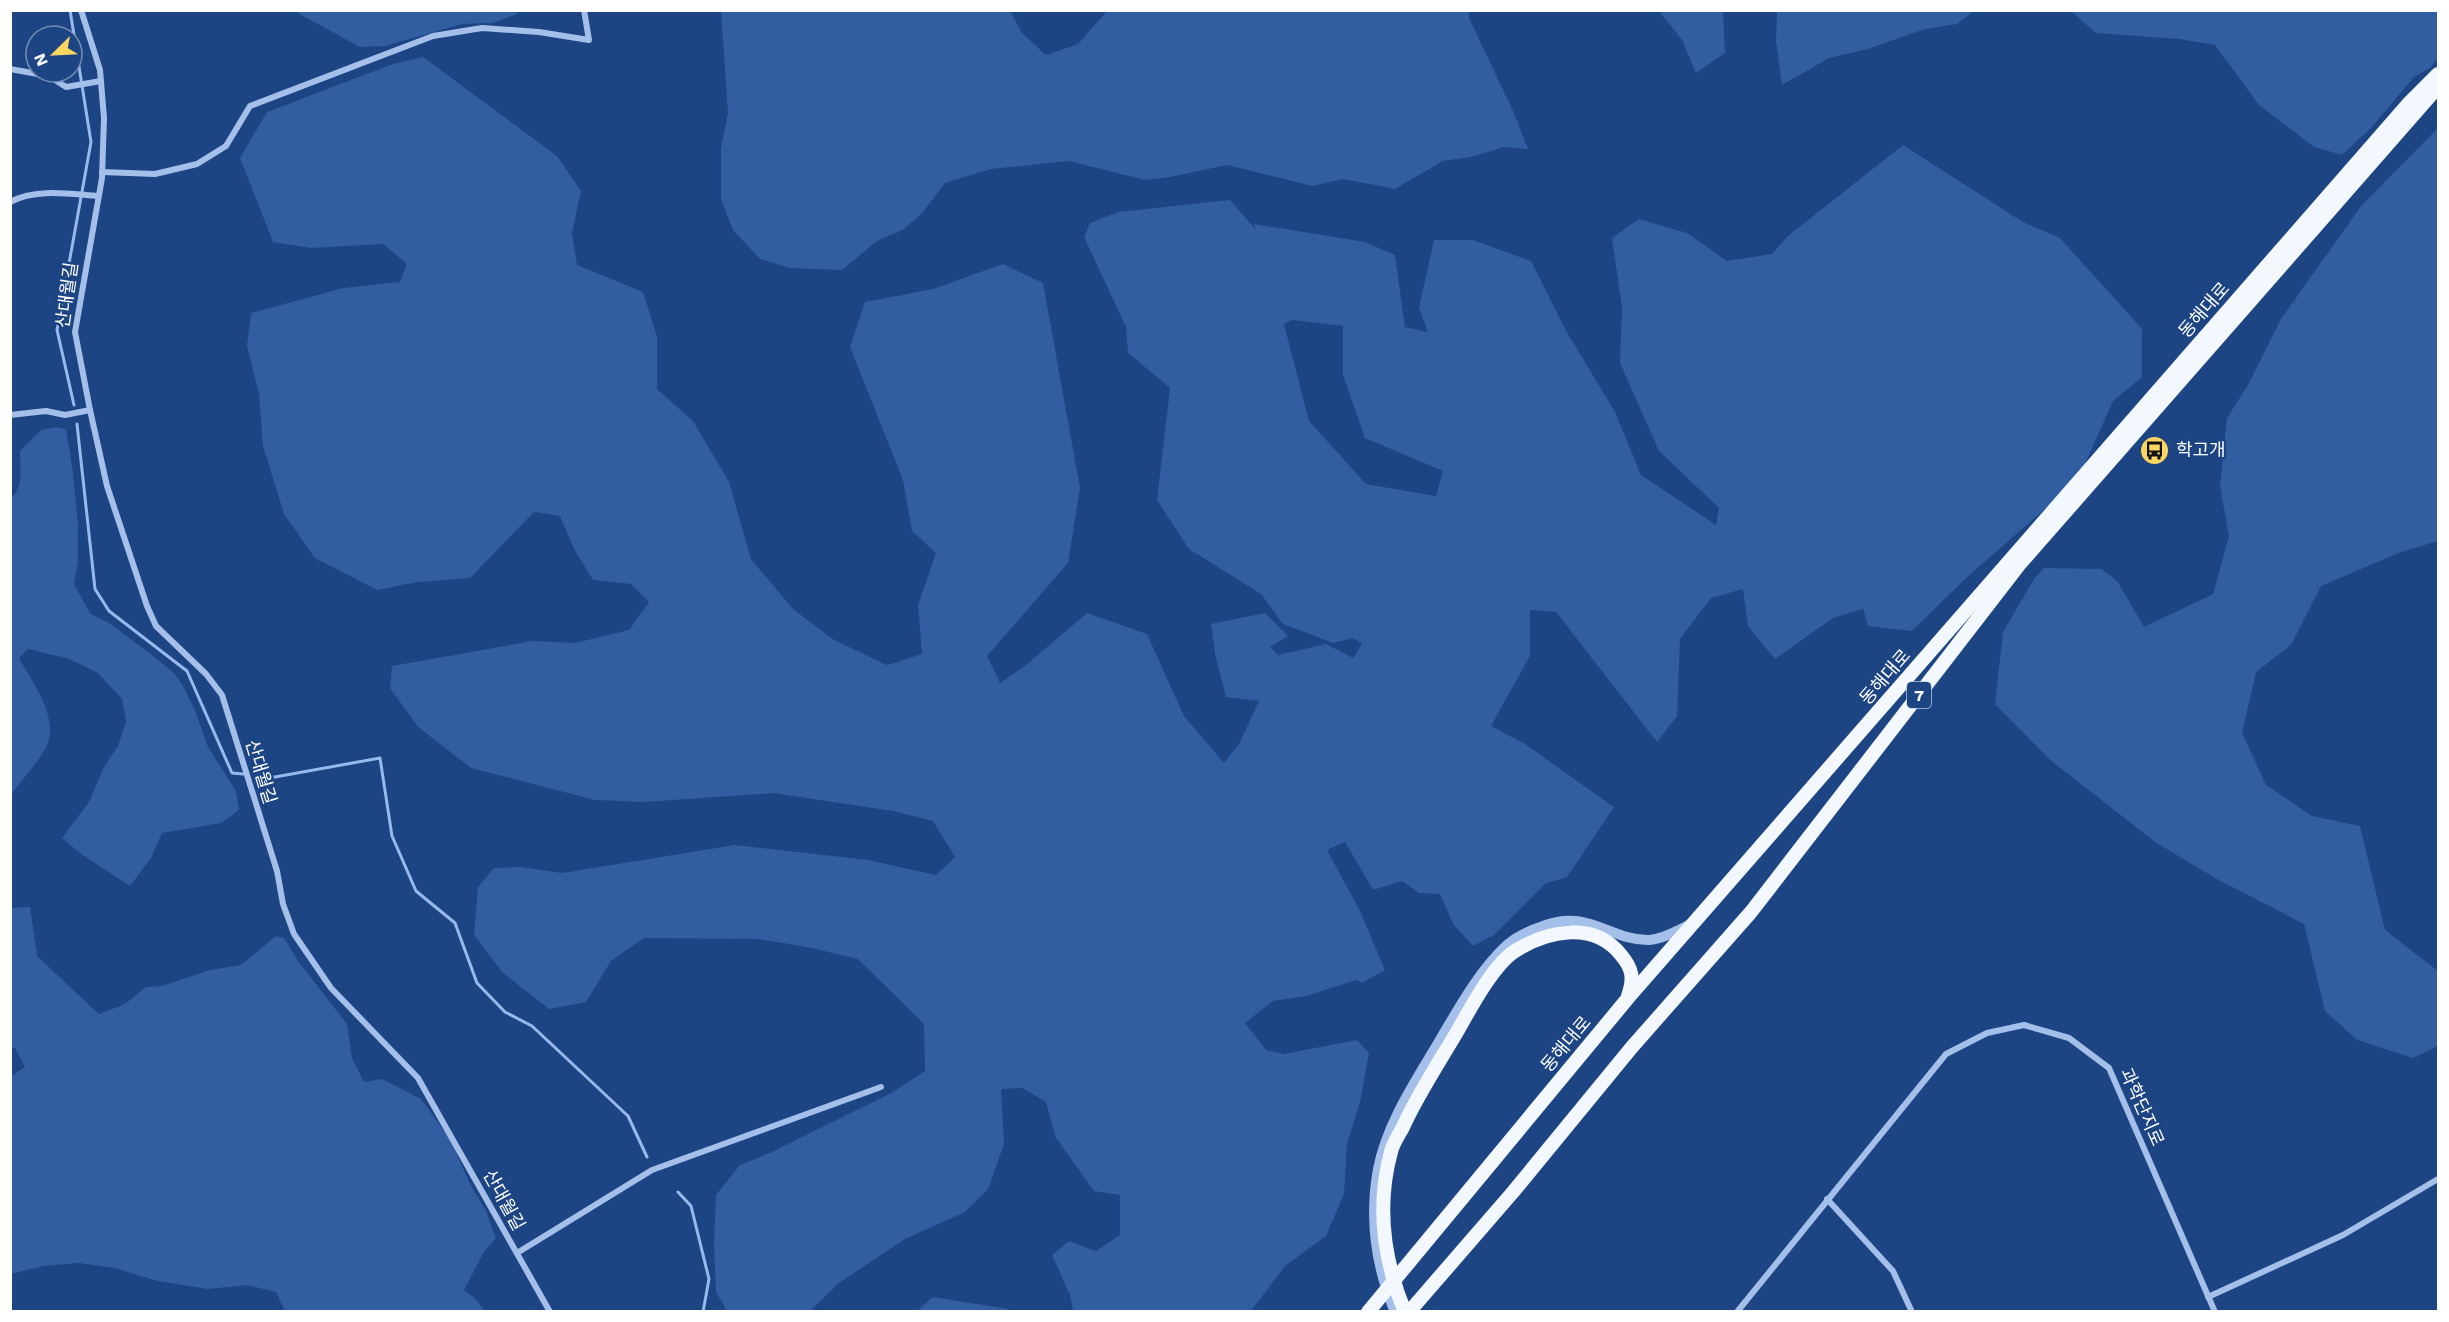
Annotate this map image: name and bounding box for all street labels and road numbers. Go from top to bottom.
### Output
street label: 산대월길 [51,261,82,329]
street label: 동해대로 [2174,278,2233,342]
street label: 동해대로 [1855,645,1914,709]
road number: 7 [1907,682,1931,708]
street label: 산대월길 [242,737,281,807]
street label: 동해대로 [1536,1012,1595,1076]
street label: 과학단지로 [2116,1065,2169,1149]
street label: 산대월길 [479,1166,530,1234]

